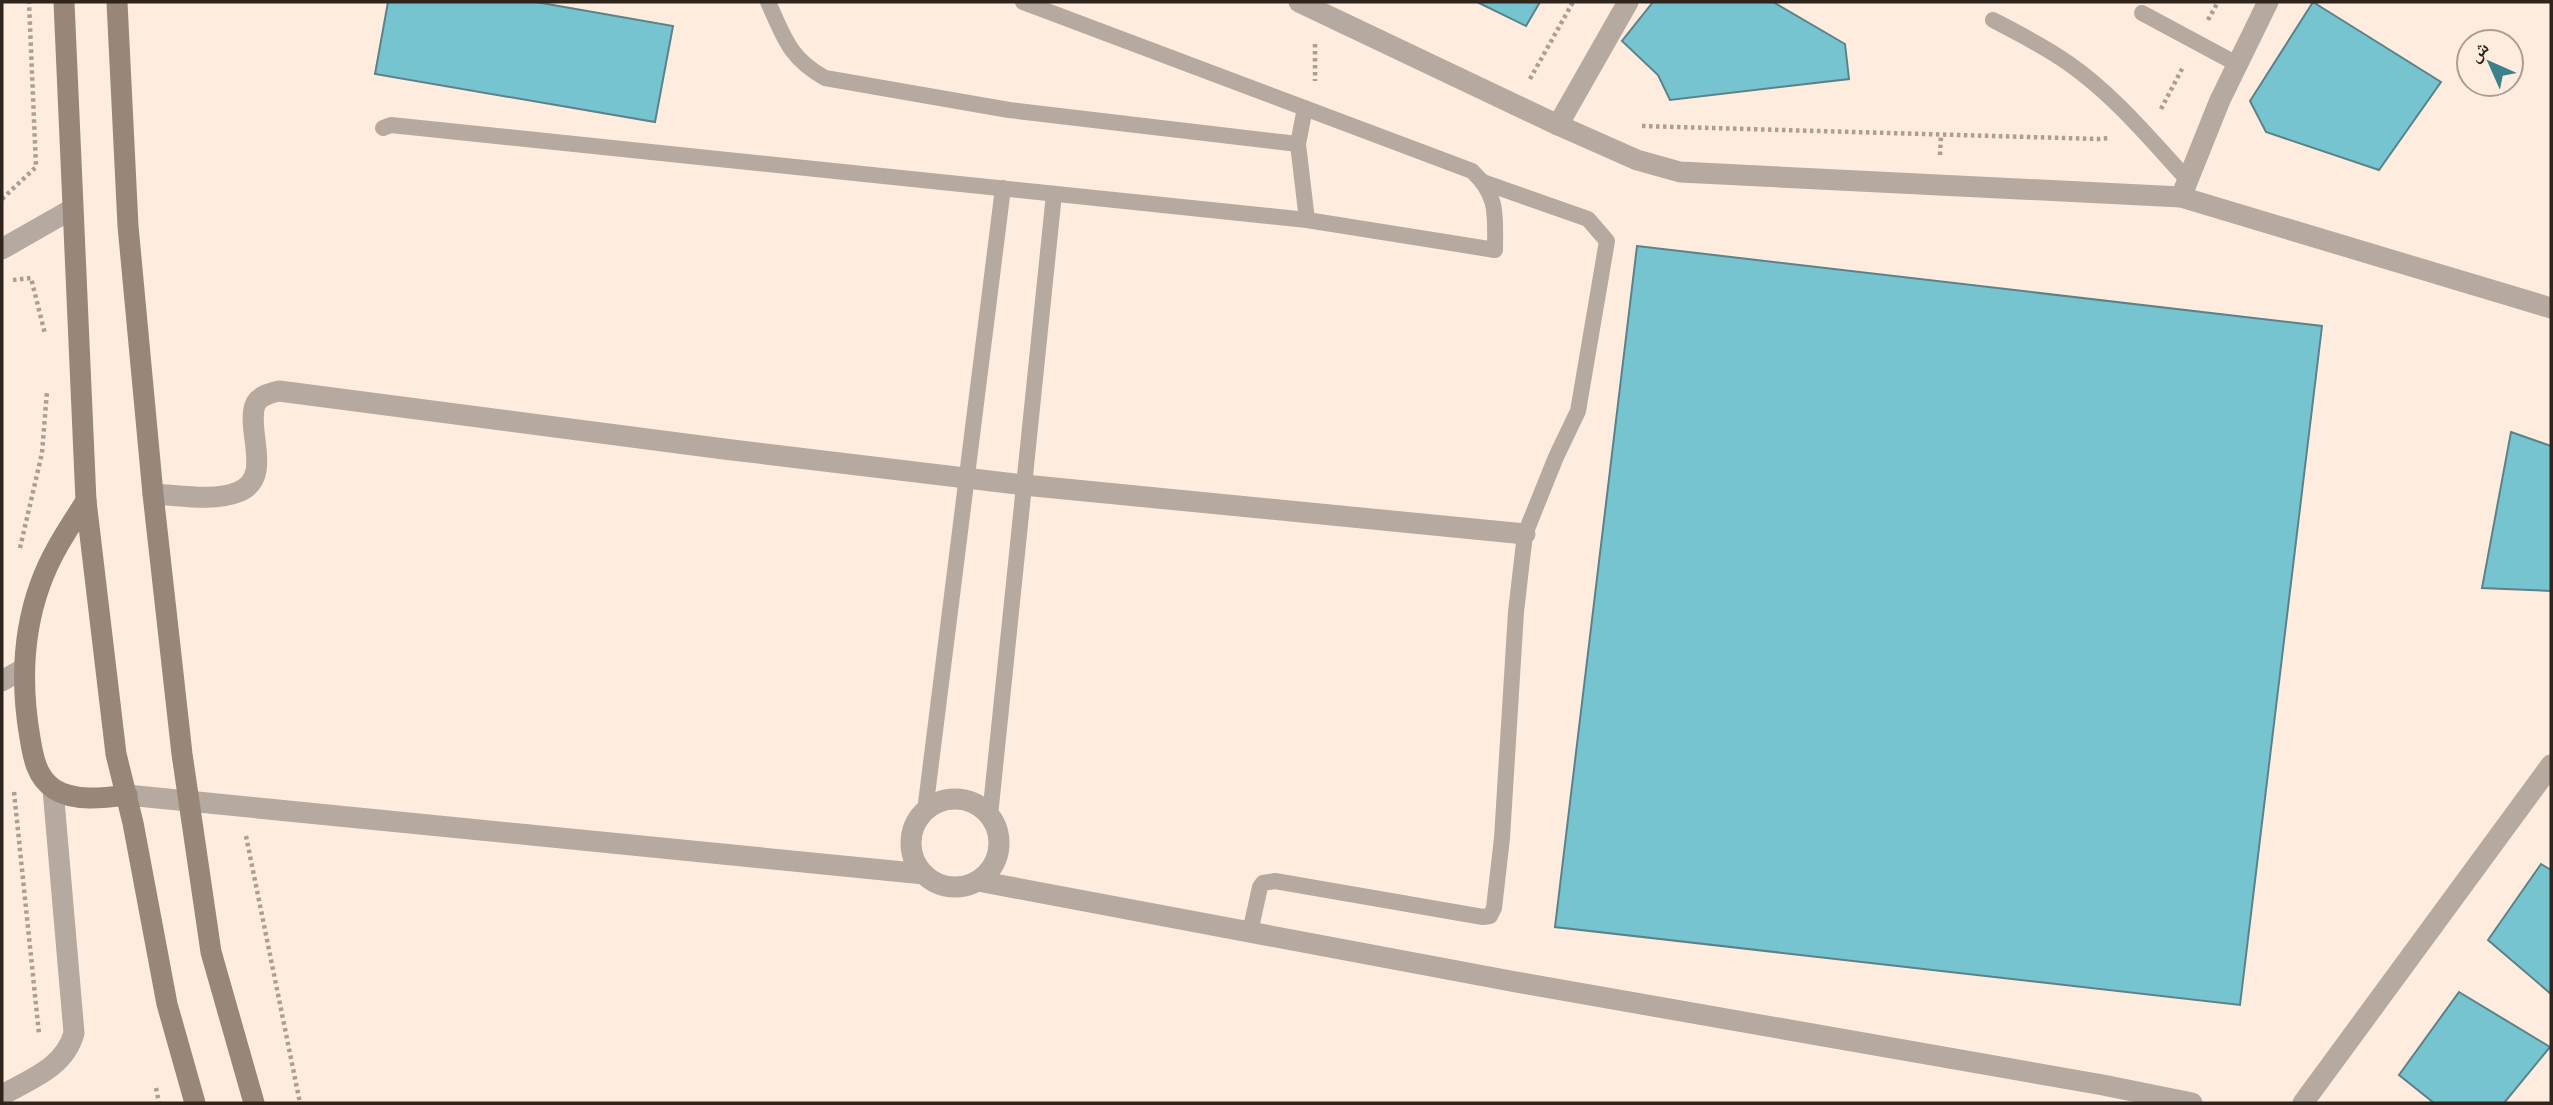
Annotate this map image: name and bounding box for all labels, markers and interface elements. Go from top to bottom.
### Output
north arrow [2455,28,2525,98]
text: ش [2460,33,2495,68]

